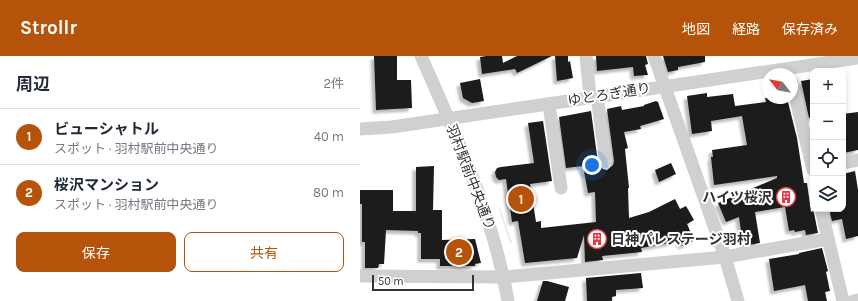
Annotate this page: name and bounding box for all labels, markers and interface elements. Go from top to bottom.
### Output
text: Strollr [20,17,77,39]
text: 地図 [682,21,710,38]
text: 経路 [732,21,760,38]
text: 保存済み [782,21,838,38]
north arrow [762,68,798,104]
map controls [810,68,846,212]
button: + [810,68,846,104]
text: 周辺 [16,74,50,94]
text: 2件 [323,76,344,91]
street label: ゆとろぎ通り [566,80,652,109]
button: − [810,104,846,140]
text: ビューシャトル [54,120,159,138]
street label: 羽村駅前中央通り [443,122,499,233]
text: 1 [27,129,31,144]
text: 40 m [314,129,344,144]
button: locate [810,140,846,176]
text: スポット · 羽村駅前中央通り [54,141,219,156]
your location [582,155,602,175]
text: 桜沢マンション [54,176,159,194]
button: layers [810,176,846,212]
pin: 1 [508,184,534,214]
text: 2 [25,185,33,200]
text: 80 m [313,185,344,200]
building icon: ハイツ桜沢 [775,186,797,208]
place label: ハイツ桜沢 [702,189,772,206]
text: スポット · 羽村駅前中央通り [54,197,219,212]
building icon: 日神パレステージ羽村 [586,228,608,250]
place label: 日神パレステージ羽村 [611,231,751,248]
button: 保存 [16,232,176,272]
button: 共有 [184,232,344,272]
pin: 2 [446,237,472,267]
scale bar [372,273,474,292]
text: 50 m [378,275,404,288]

